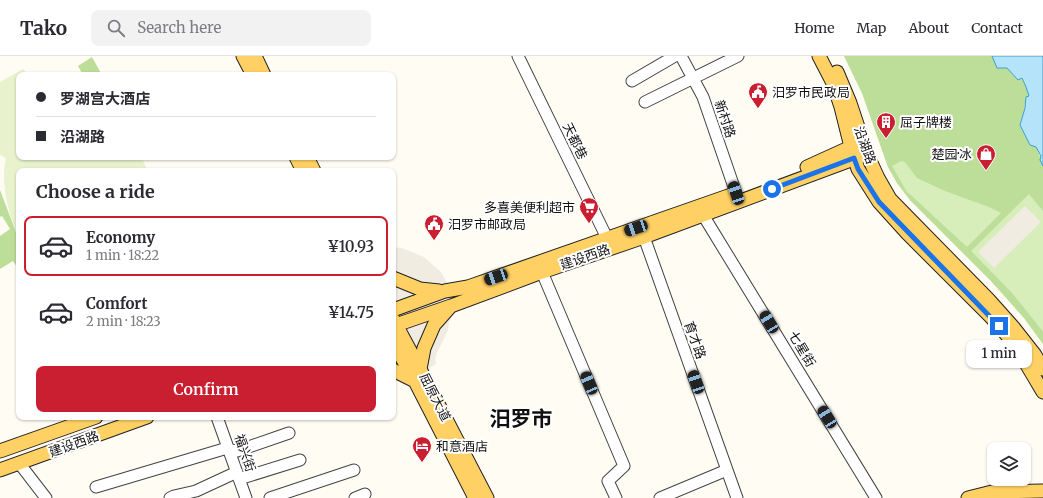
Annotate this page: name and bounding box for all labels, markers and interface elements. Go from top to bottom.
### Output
search box [91,10,371,46]
text: Tako [20,16,67,40]
icon: search [105,17,127,39]
text: Search here [137,18,221,37]
text: Home [794,19,835,37]
text: Map [857,19,886,37]
text: About [908,19,949,37]
text: Contact [971,19,1023,37]
public building icon: 汨罗市民政局 [747,81,769,109]
place label: 汨罗市民政局 [772,84,850,101]
text: 罗湖宫大酒店 [60,89,150,108]
street label: 新村路 [711,98,739,140]
building icon: 屈子牌楼 [875,111,897,139]
place label: 屈子牌楼 [900,114,952,131]
street label: 天都巷 [559,120,591,162]
street label: 沿湖路 [850,124,880,166]
text: 沿湖路 [60,127,105,146]
shop icon: 楚园·冰 [975,143,997,171]
place label: 楚园·冰 [932,146,972,163]
text: Choose a ride [36,180,155,203]
car [726,180,746,206]
route start [763,180,781,198]
supermarket icon: 多喜美便利超市 [578,196,600,224]
place label: 多喜美便利超市 [484,199,575,216]
public building icon: 汨罗市邮政局 [423,213,445,241]
place label: 汨罗市邮政局 [448,216,526,233]
car [623,218,649,238]
icon: car [38,228,74,264]
text: Economy [86,228,155,247]
text: ¥10.93 [328,237,374,256]
street label: 建设西路 [558,240,612,274]
text: 1 min · 18:22 [86,247,159,264]
car [483,267,509,287]
icon: car [38,294,74,330]
text: Comfort [86,294,147,313]
text: ¥14.75 [328,303,374,322]
car [758,309,780,335]
text: 2 min · 18:23 [86,313,161,330]
route end [990,317,1008,335]
street label: 育才路 [680,319,710,361]
street label: 七星街 [785,328,819,370]
callout: 1 min [966,340,1032,368]
text: 1 min [982,345,1016,362]
button: Confirm [36,366,376,412]
car [686,369,706,395]
street label: 屈原大道 [416,370,454,424]
car [579,370,599,396]
car [816,404,838,430]
district label: 汨罗市 [490,405,553,432]
street label: 建设西路 [47,427,101,461]
street label: 福兴街 [231,432,259,474]
hotel icon: 和意酒店 [411,435,433,463]
place label: 和意酒店 [436,438,488,455]
map controls [987,442,1031,486]
button: layers [987,442,1031,486]

